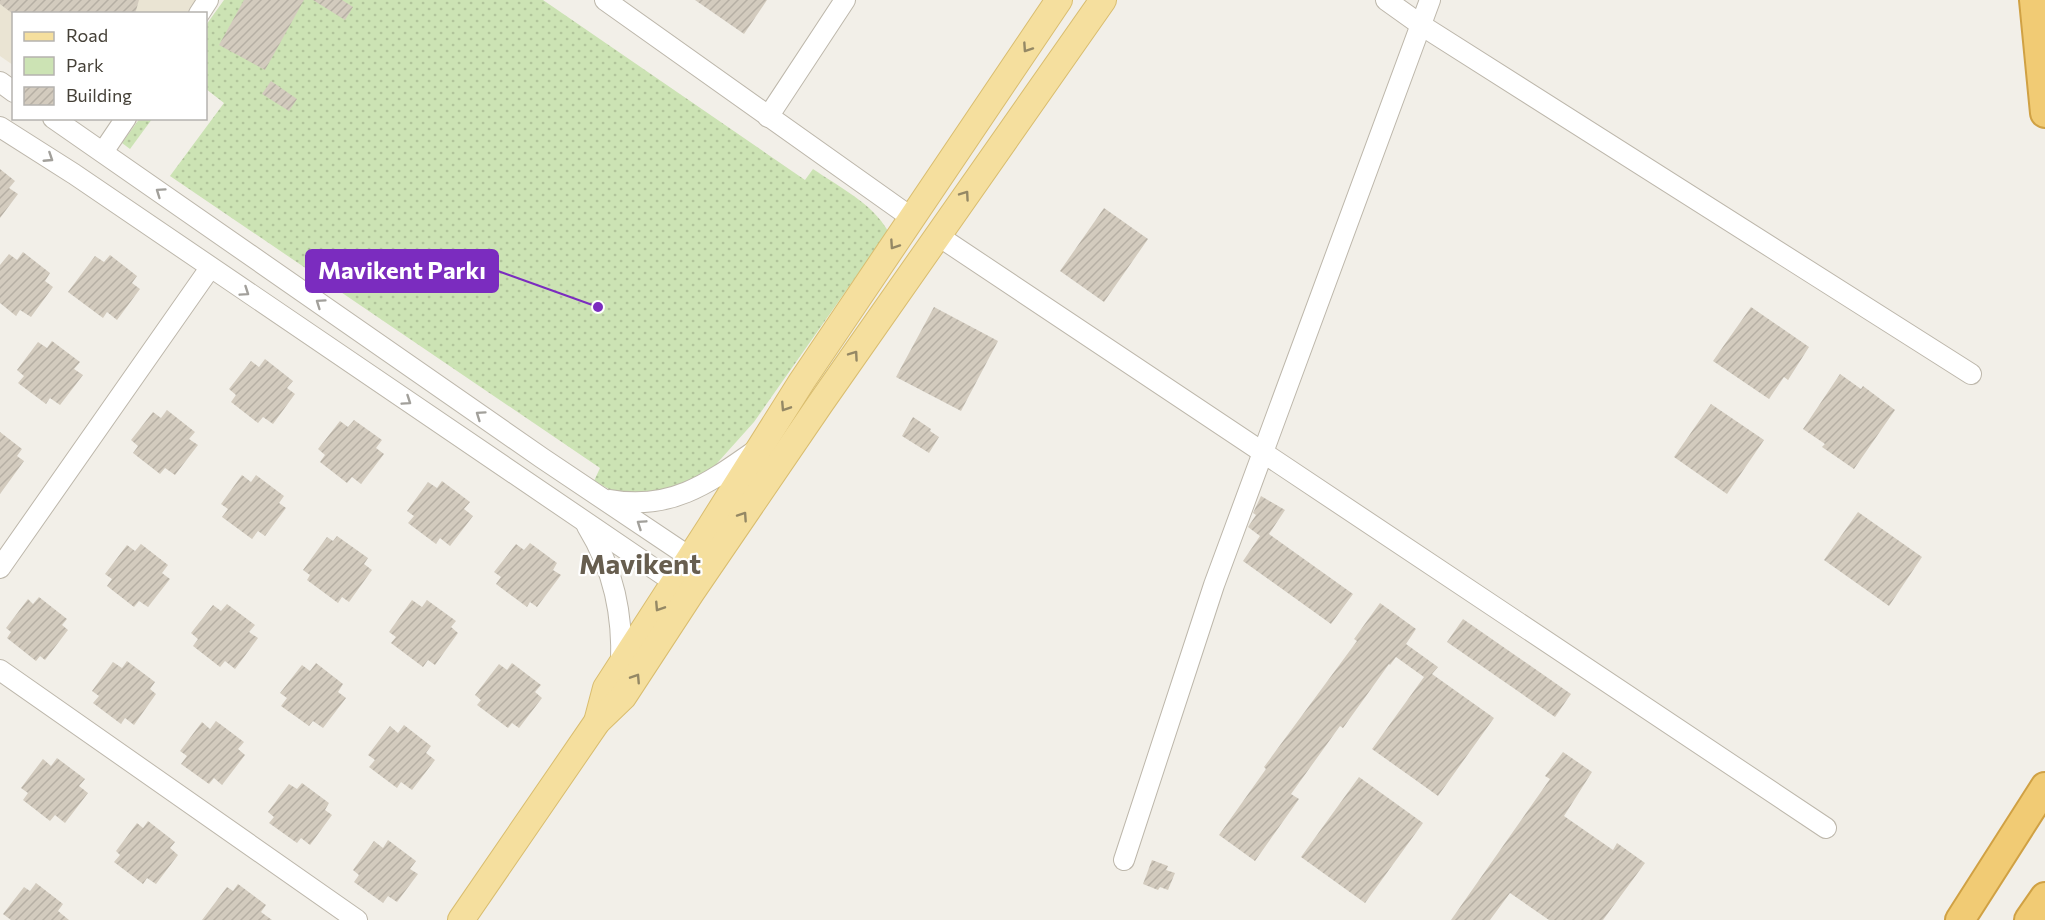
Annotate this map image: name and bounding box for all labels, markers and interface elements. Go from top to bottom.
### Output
legend [12,12,207,120]
text: Road [66,24,108,46]
one-way arrow [1023,42,1034,53]
text: Park [66,54,104,76]
text: Building [66,84,132,106]
one-way arrow [43,151,54,162]
one-way arrow [156,188,167,199]
one-way arrow [958,191,969,202]
one-way arrow [890,238,901,249]
callout: Mavikent Parkı [306,250,498,292]
text: Mavikent Parkı [318,255,486,284]
one-way arrow [239,285,250,296]
one-way arrow [316,299,327,310]
one-way arrow [847,351,858,362]
one-way arrow [400,394,411,405]
one-way arrow [781,401,793,411]
one-way arrow [476,411,487,422]
one-way arrow [736,512,748,522]
one-way arrow [637,520,648,531]
district label: Mavikent [579,546,701,580]
one-way arrow [654,601,666,611]
one-way arrow [628,674,639,685]

